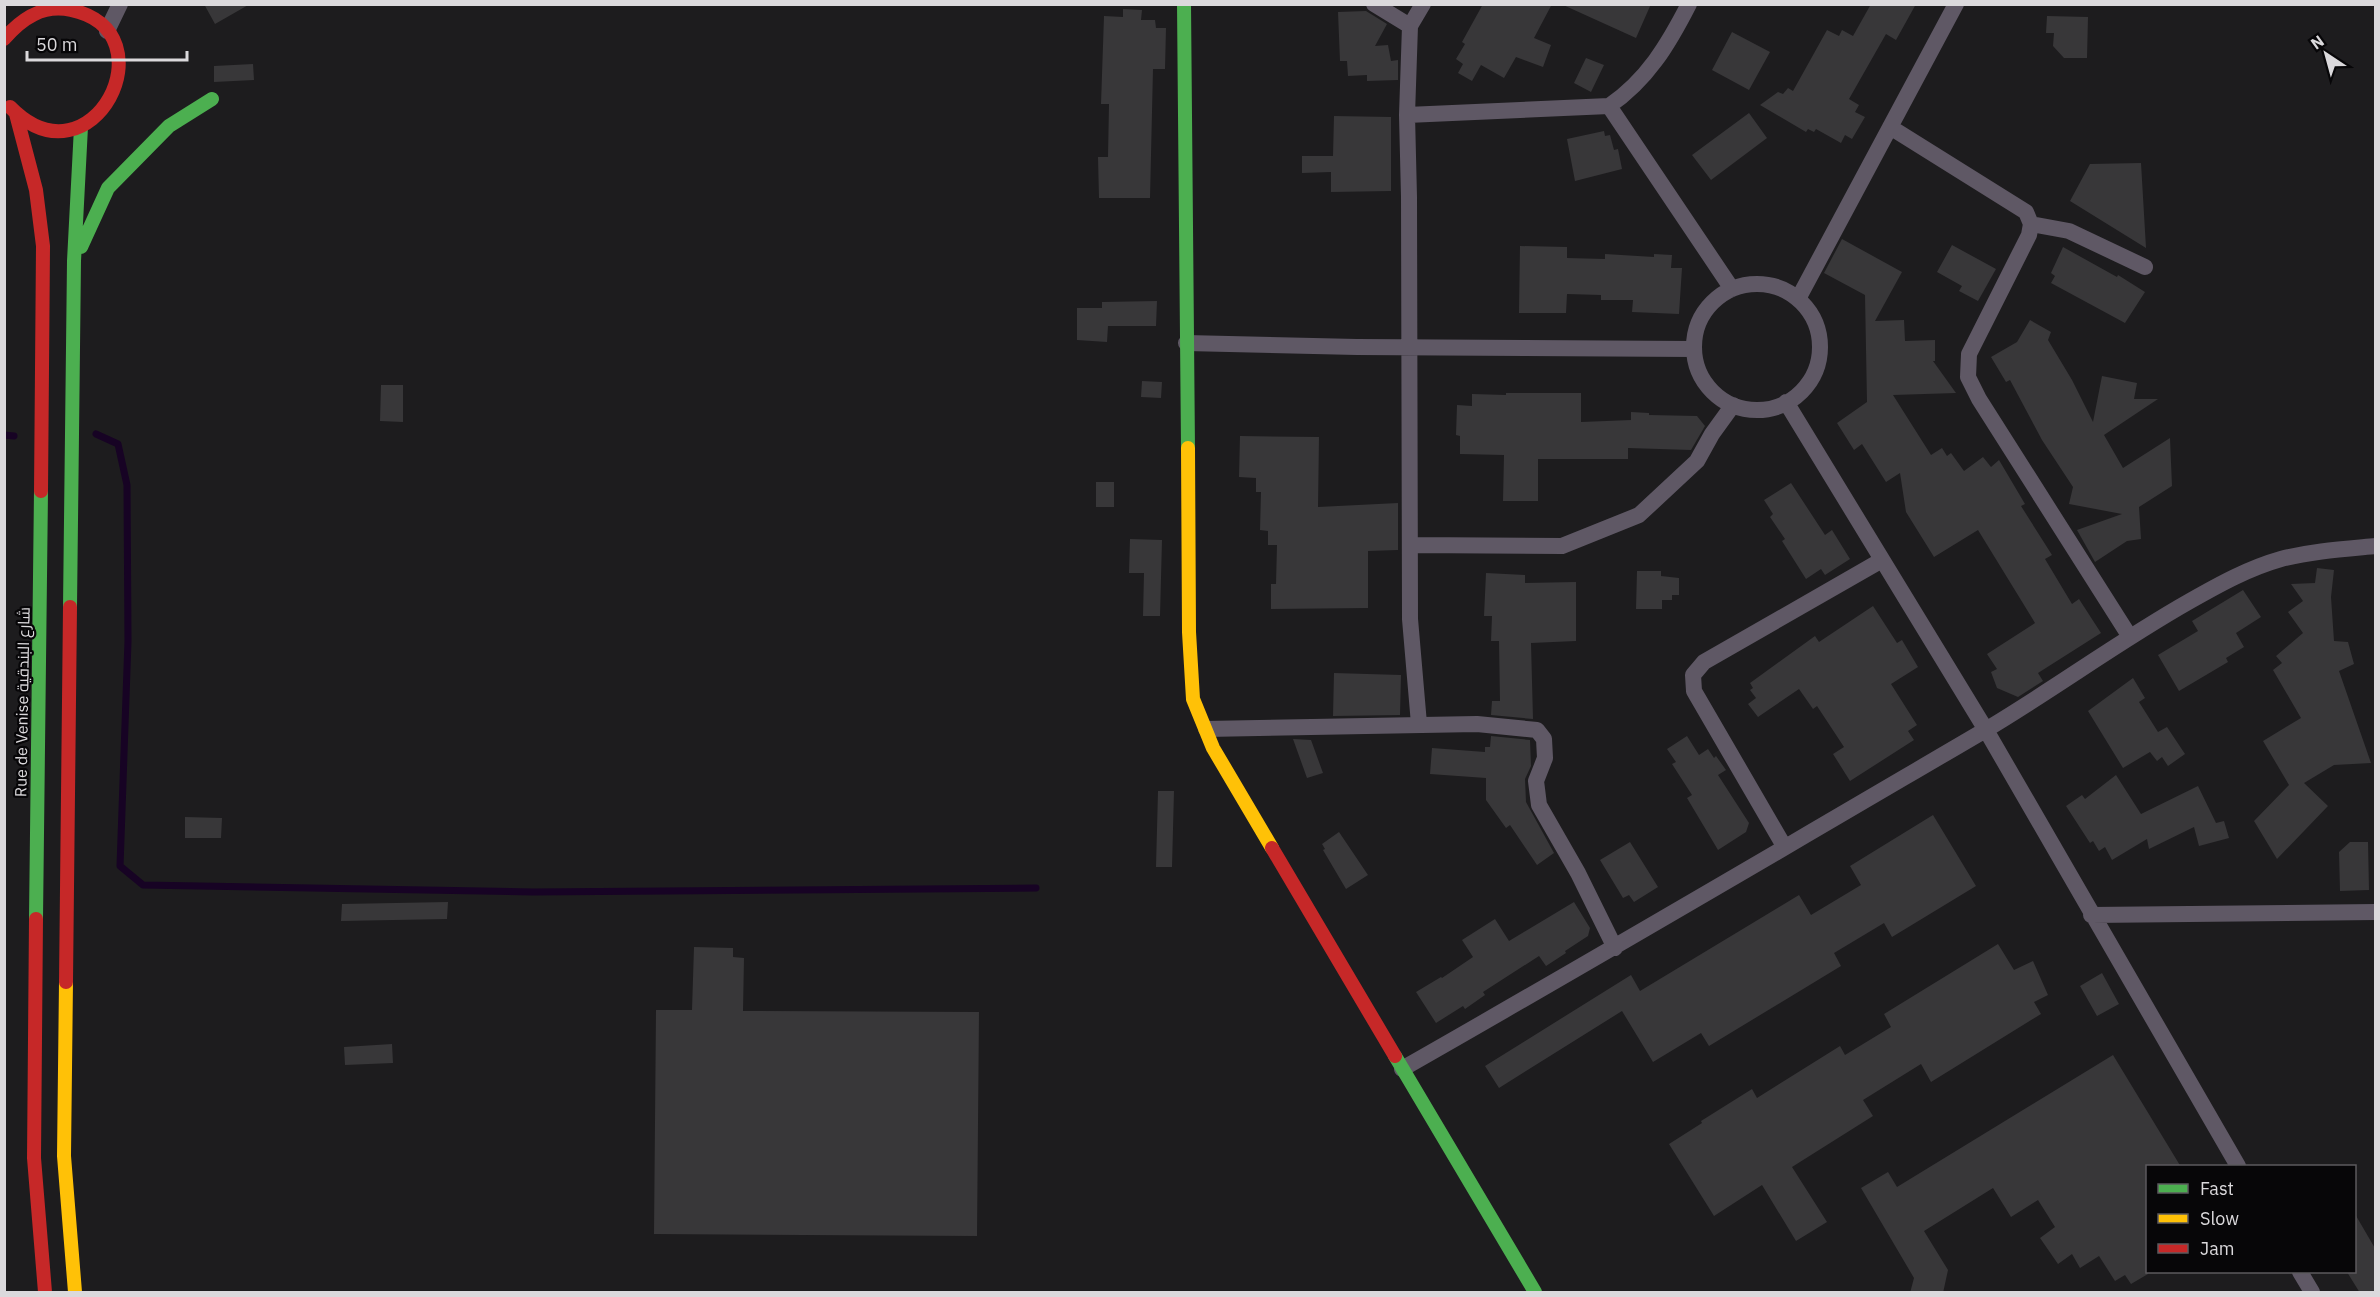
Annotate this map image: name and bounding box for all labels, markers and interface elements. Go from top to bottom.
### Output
scale bar [27,24,188,62]
north arrow [2296,24,2356,84]
text: N [2307,30,2328,53]
text: 50 m [36,33,78,56]
street label: Rue de Venise شارع البندقية [10,607,36,797]
legend [2146,1165,2356,1273]
text: Fast [2200,1177,2234,1200]
text: Slow [2200,1207,2239,1230]
text: Jam [2200,1237,2235,1260]

